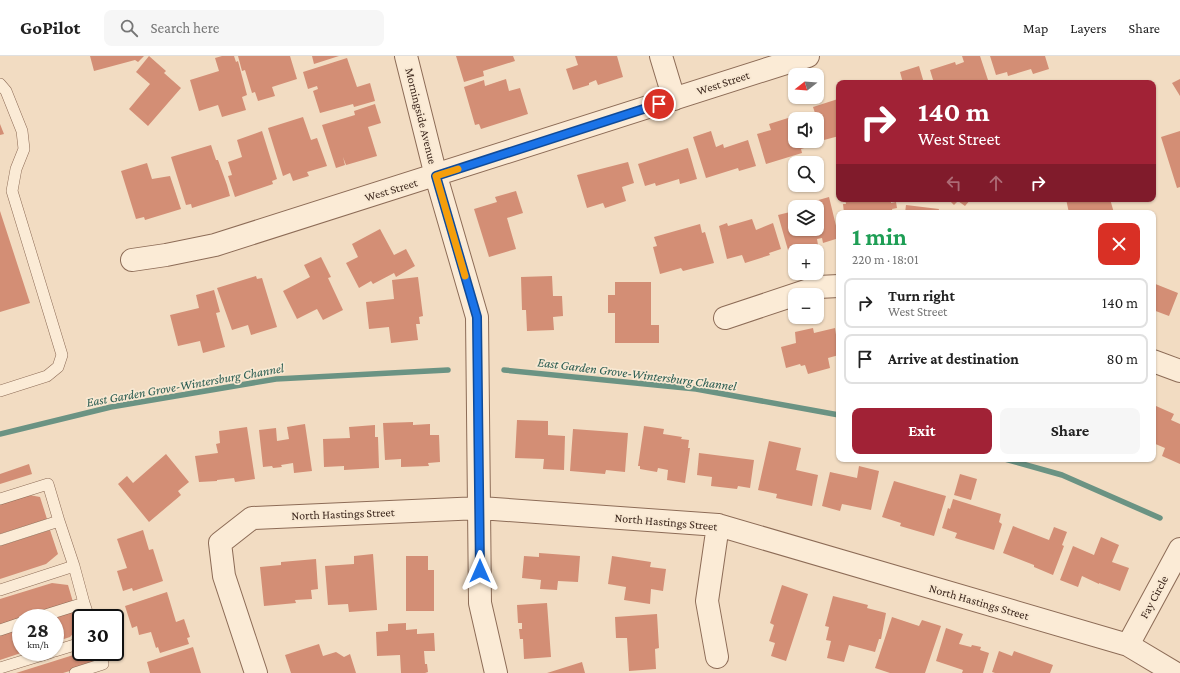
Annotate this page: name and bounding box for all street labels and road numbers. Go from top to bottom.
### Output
street label: Morningside Avenue [402,66,440,166]
street label: West Street [695,68,752,98]
street label: West Street [363,175,420,205]
street label: North Hastings Street [291,505,396,523]
street label: North Hastings Street [614,511,719,534]
street label: Fay Circle [1137,573,1171,621]
street label: North Hastings Street [927,581,1032,623]

